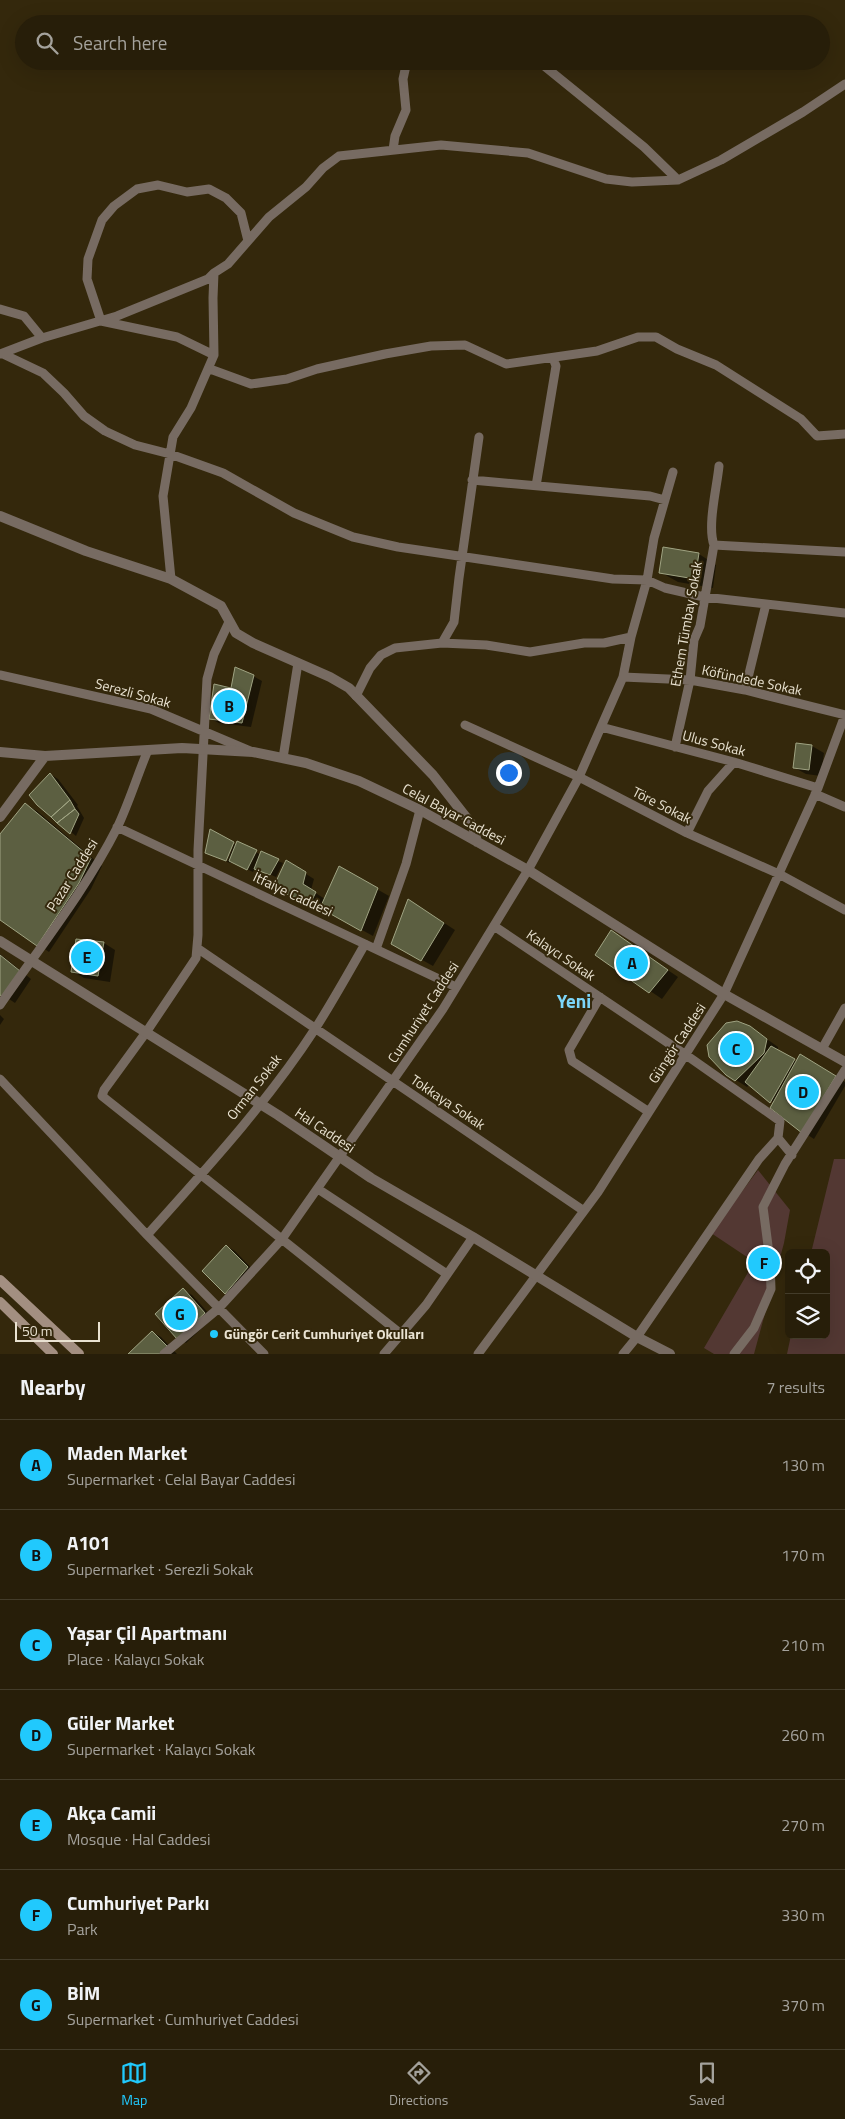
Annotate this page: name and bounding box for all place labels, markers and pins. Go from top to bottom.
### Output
pin: B [213,687,245,725]
pin: E [71,938,103,976]
pin: A [616,944,648,982]
pin: C [720,1030,752,1068]
pin: D [787,1073,819,1111]
pin: F [748,1244,780,1282]
pin: G [164,1295,196,1333]
place label: Güngör Cerit Cumhuriyet Okulları [224,1323,424,1344]
marker: Güngör Cerit Cumhuriyet Okulları [208,1328,220,1340]

